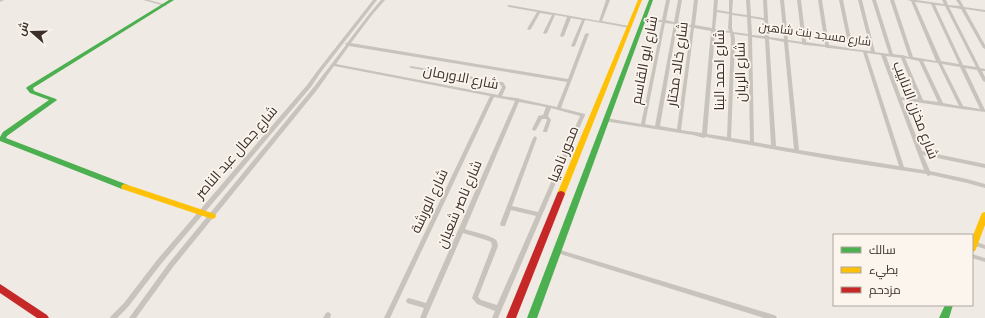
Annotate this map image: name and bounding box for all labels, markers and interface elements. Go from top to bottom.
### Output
north arrow [12,12,52,52]
street label: شارع ابو القاسم [626,14,662,106]
street label: شارع مسجد بنت شاهين [758,17,873,50]
text: ش [13,19,32,38]
street label: شارع خالد مختار [661,20,692,108]
street label: شارع احمد البنا [709,29,728,111]
street label: شارع الريان [729,42,750,102]
street label: شارع مخزن الانابيب [889,58,944,162]
street label: شارع الاورمان [422,60,500,93]
street label: شارع جمال عبد الناصر [189,101,281,203]
street label: محور ناهيا [543,123,582,185]
street label: شارع ناصر شعبان [431,157,486,251]
street label: شارع الورشة [405,166,452,236]
legend [833,234,973,306]
text: سالك [869,241,896,258]
text: بطيء [869,261,898,280]
text: مزدحم [869,281,901,298]

